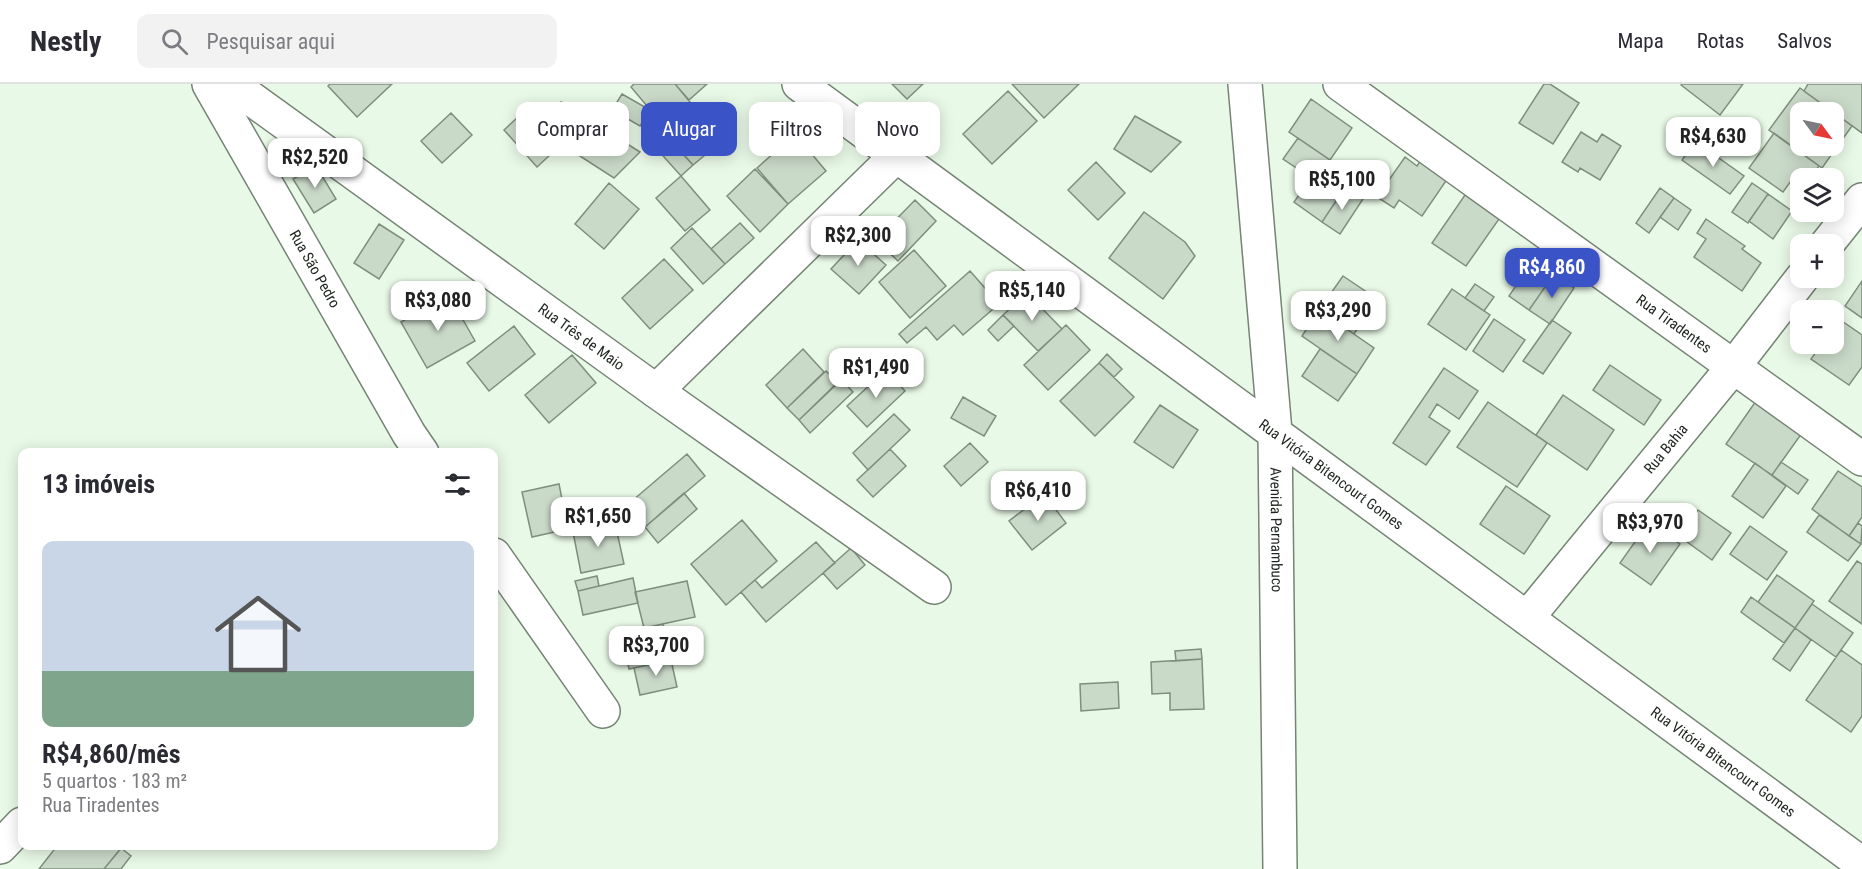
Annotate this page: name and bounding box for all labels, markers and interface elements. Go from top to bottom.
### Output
search box [137,14,557,68]
text: Nestly [30,25,101,58]
icon: search [158,25,191,58]
text: Pesquisar aqui [206,29,335,54]
text: Mapa [1617,29,1664,53]
text: Rotas [1697,29,1744,53]
text: Salvos [1777,29,1832,53]
chip: Comprar [516,102,629,156]
chip: Alugar [641,102,737,156]
chip: Filtros [749,102,843,156]
chip: Novo [855,102,940,156]
north arrow [1790,102,1844,156]
map controls [1790,102,1844,354]
pin: R$4,630 [1658,117,1768,168]
text: R$4,630 [1680,124,1746,148]
pin: R$2,520 [260,138,370,189]
text: R$2,520 [282,145,348,169]
pin: R$5,100 [1287,160,1397,211]
text: R$5,100 [1309,167,1375,191]
button: layers [1790,168,1844,222]
pin: R$2,300 [803,216,913,267]
text: R$2,300 [825,223,891,247]
street label: Rua São Pedro [285,227,344,311]
button: + [1790,234,1844,288]
pin: R$4,860 [1497,248,1607,299]
text: R$4,860 [1519,255,1585,279]
pin: R$5,140 [977,271,1087,322]
text: R$5,140 [999,278,1065,302]
pin: R$3,080 [383,281,493,332]
text: R$3,080 [405,288,471,312]
pin: R$3,290 [1283,291,1393,342]
street label: Rua Tiradentes [1633,291,1715,357]
text: R$3,290 [1305,298,1371,322]
street label: Rua Três de Maio [535,300,628,374]
button: − [1790,300,1844,354]
pin: R$1,490 [821,348,931,399]
text: R$1,490 [843,355,909,379]
street label: Rua Vitória Bitencourt Gomes [1255,415,1407,534]
street label: Rua Bahia [1640,420,1692,477]
street label: Avenida Pernambuco [1266,467,1286,592]
icon: filters [441,468,474,501]
text: 13 imóveis [42,469,155,499]
pin: R$6,410 [983,471,1093,522]
text: R$6,410 [1005,478,1071,502]
pin: R$1,650 [543,497,653,548]
pin: R$3,970 [1595,503,1705,554]
text: R$1,650 [565,504,631,528]
text: R$3,970 [1617,510,1683,534]
icon: home [204,580,312,688]
pin: R$3,700 [601,626,711,677]
text: R$3,700 [623,633,689,657]
street label: Rua Vitória Bitencourt Gomes [1647,703,1799,821]
text: R$4,860/mês [42,739,181,769]
text: 5 quartos · 183 m² [42,769,187,793]
text: Rua Tiradentes [42,793,160,817]

